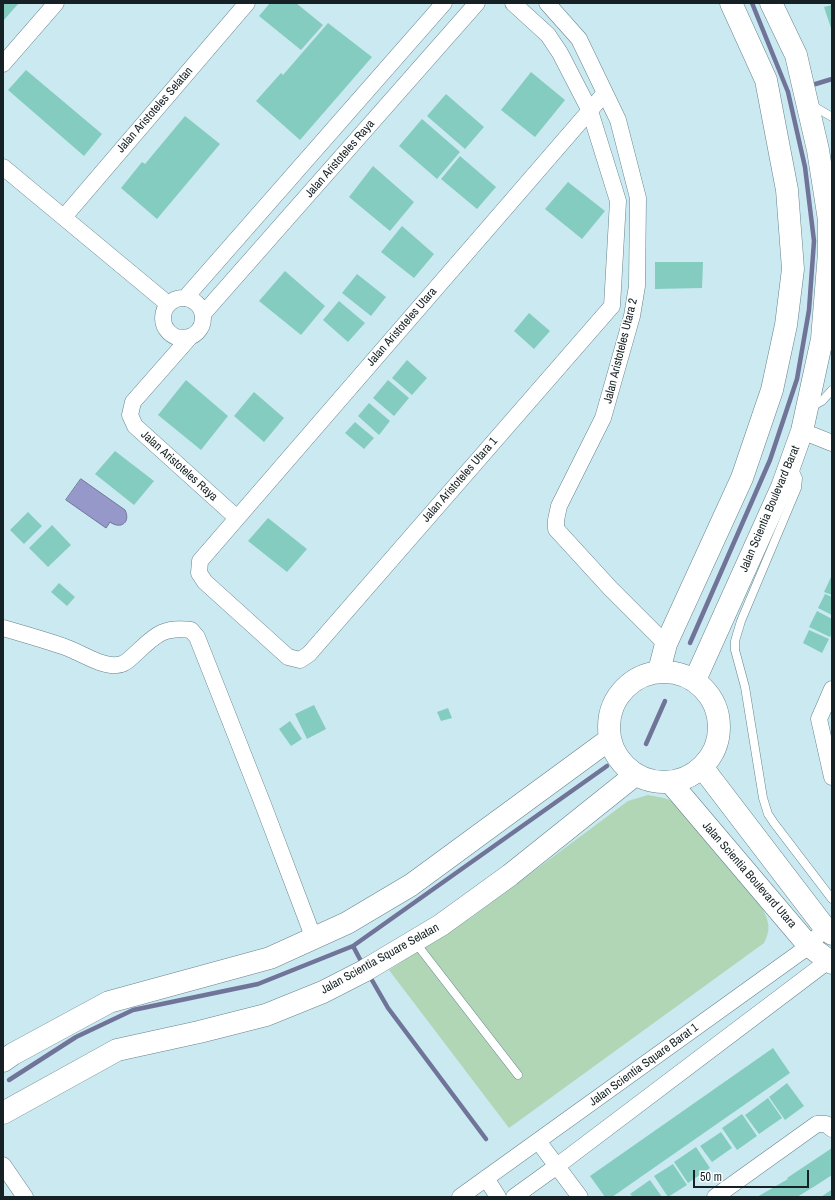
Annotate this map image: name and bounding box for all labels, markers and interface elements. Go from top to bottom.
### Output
street label: Jalan Aristoteles Selatan [114,64,196,156]
street label: Jalan Aristoteles Raya [302,117,378,201]
street label: Jalan Aristoteles Utara [364,285,440,369]
street label: Jalan Aristoteles Utara 2 [601,297,641,405]
street label: Jalan Aristoteles Raya [138,428,220,504]
street label: Jalan Aristoteles Utara 1 [419,435,501,525]
street label: Jalan Scientia Boulevard Barat [737,444,803,574]
street label: Jalan Scientia Boulevard Utara [699,819,799,931]
street label: Jalan Scientia Square Selatan [318,920,442,998]
street label: Jalan Scientia Square Barat 1 [587,1021,701,1109]
scale bar [695,1162,811,1188]
text: 50 m [700,1169,722,1185]

